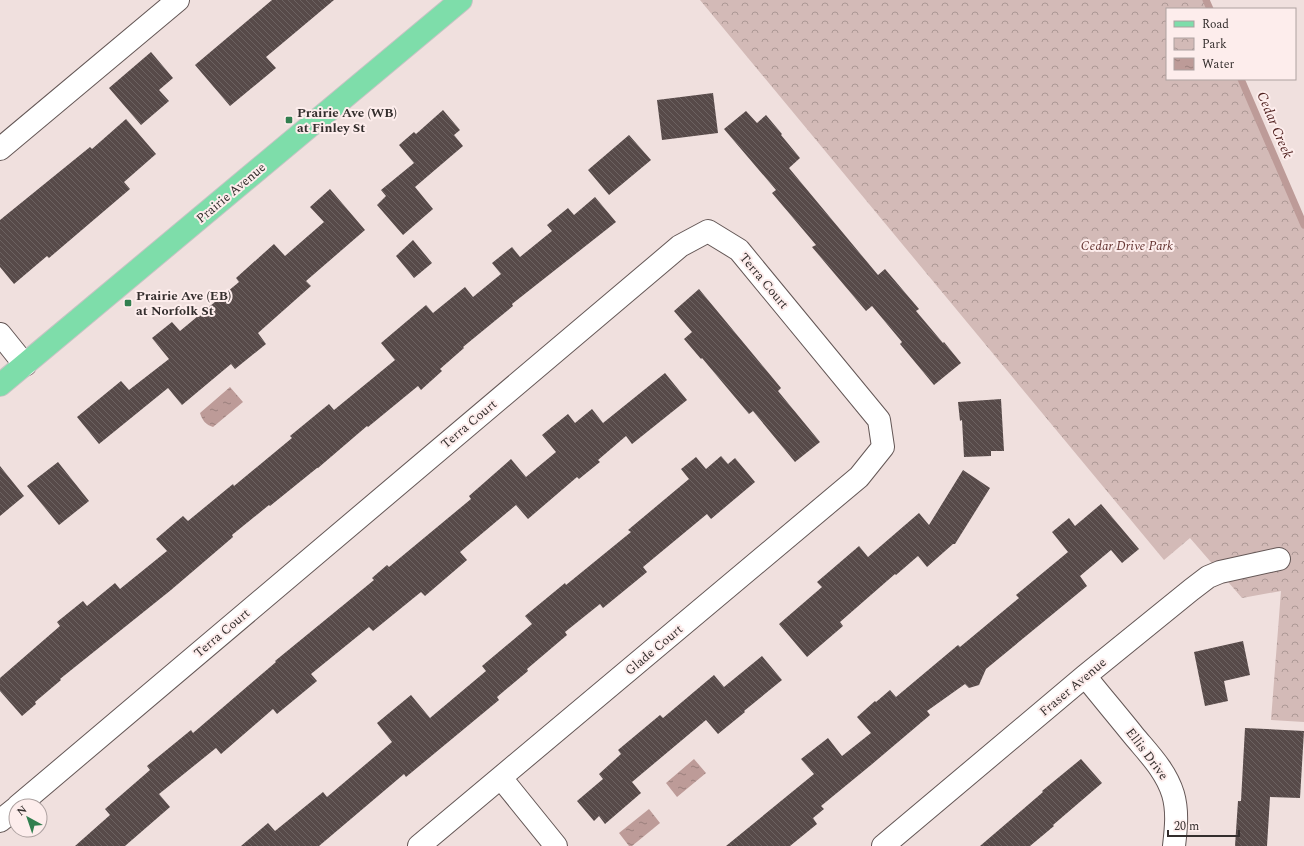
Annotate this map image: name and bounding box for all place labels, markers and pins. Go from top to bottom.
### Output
place label: Prairie Ave (WB) at Finley St [297,103,397,138]
marker: Prairie Ave (WB) at Finley St [284,115,294,125]
place label: Prairie Ave (EB) at Norfolk St [136,286,231,321]
marker: Prairie Ave (EB) at Norfolk St [123,298,133,308]

